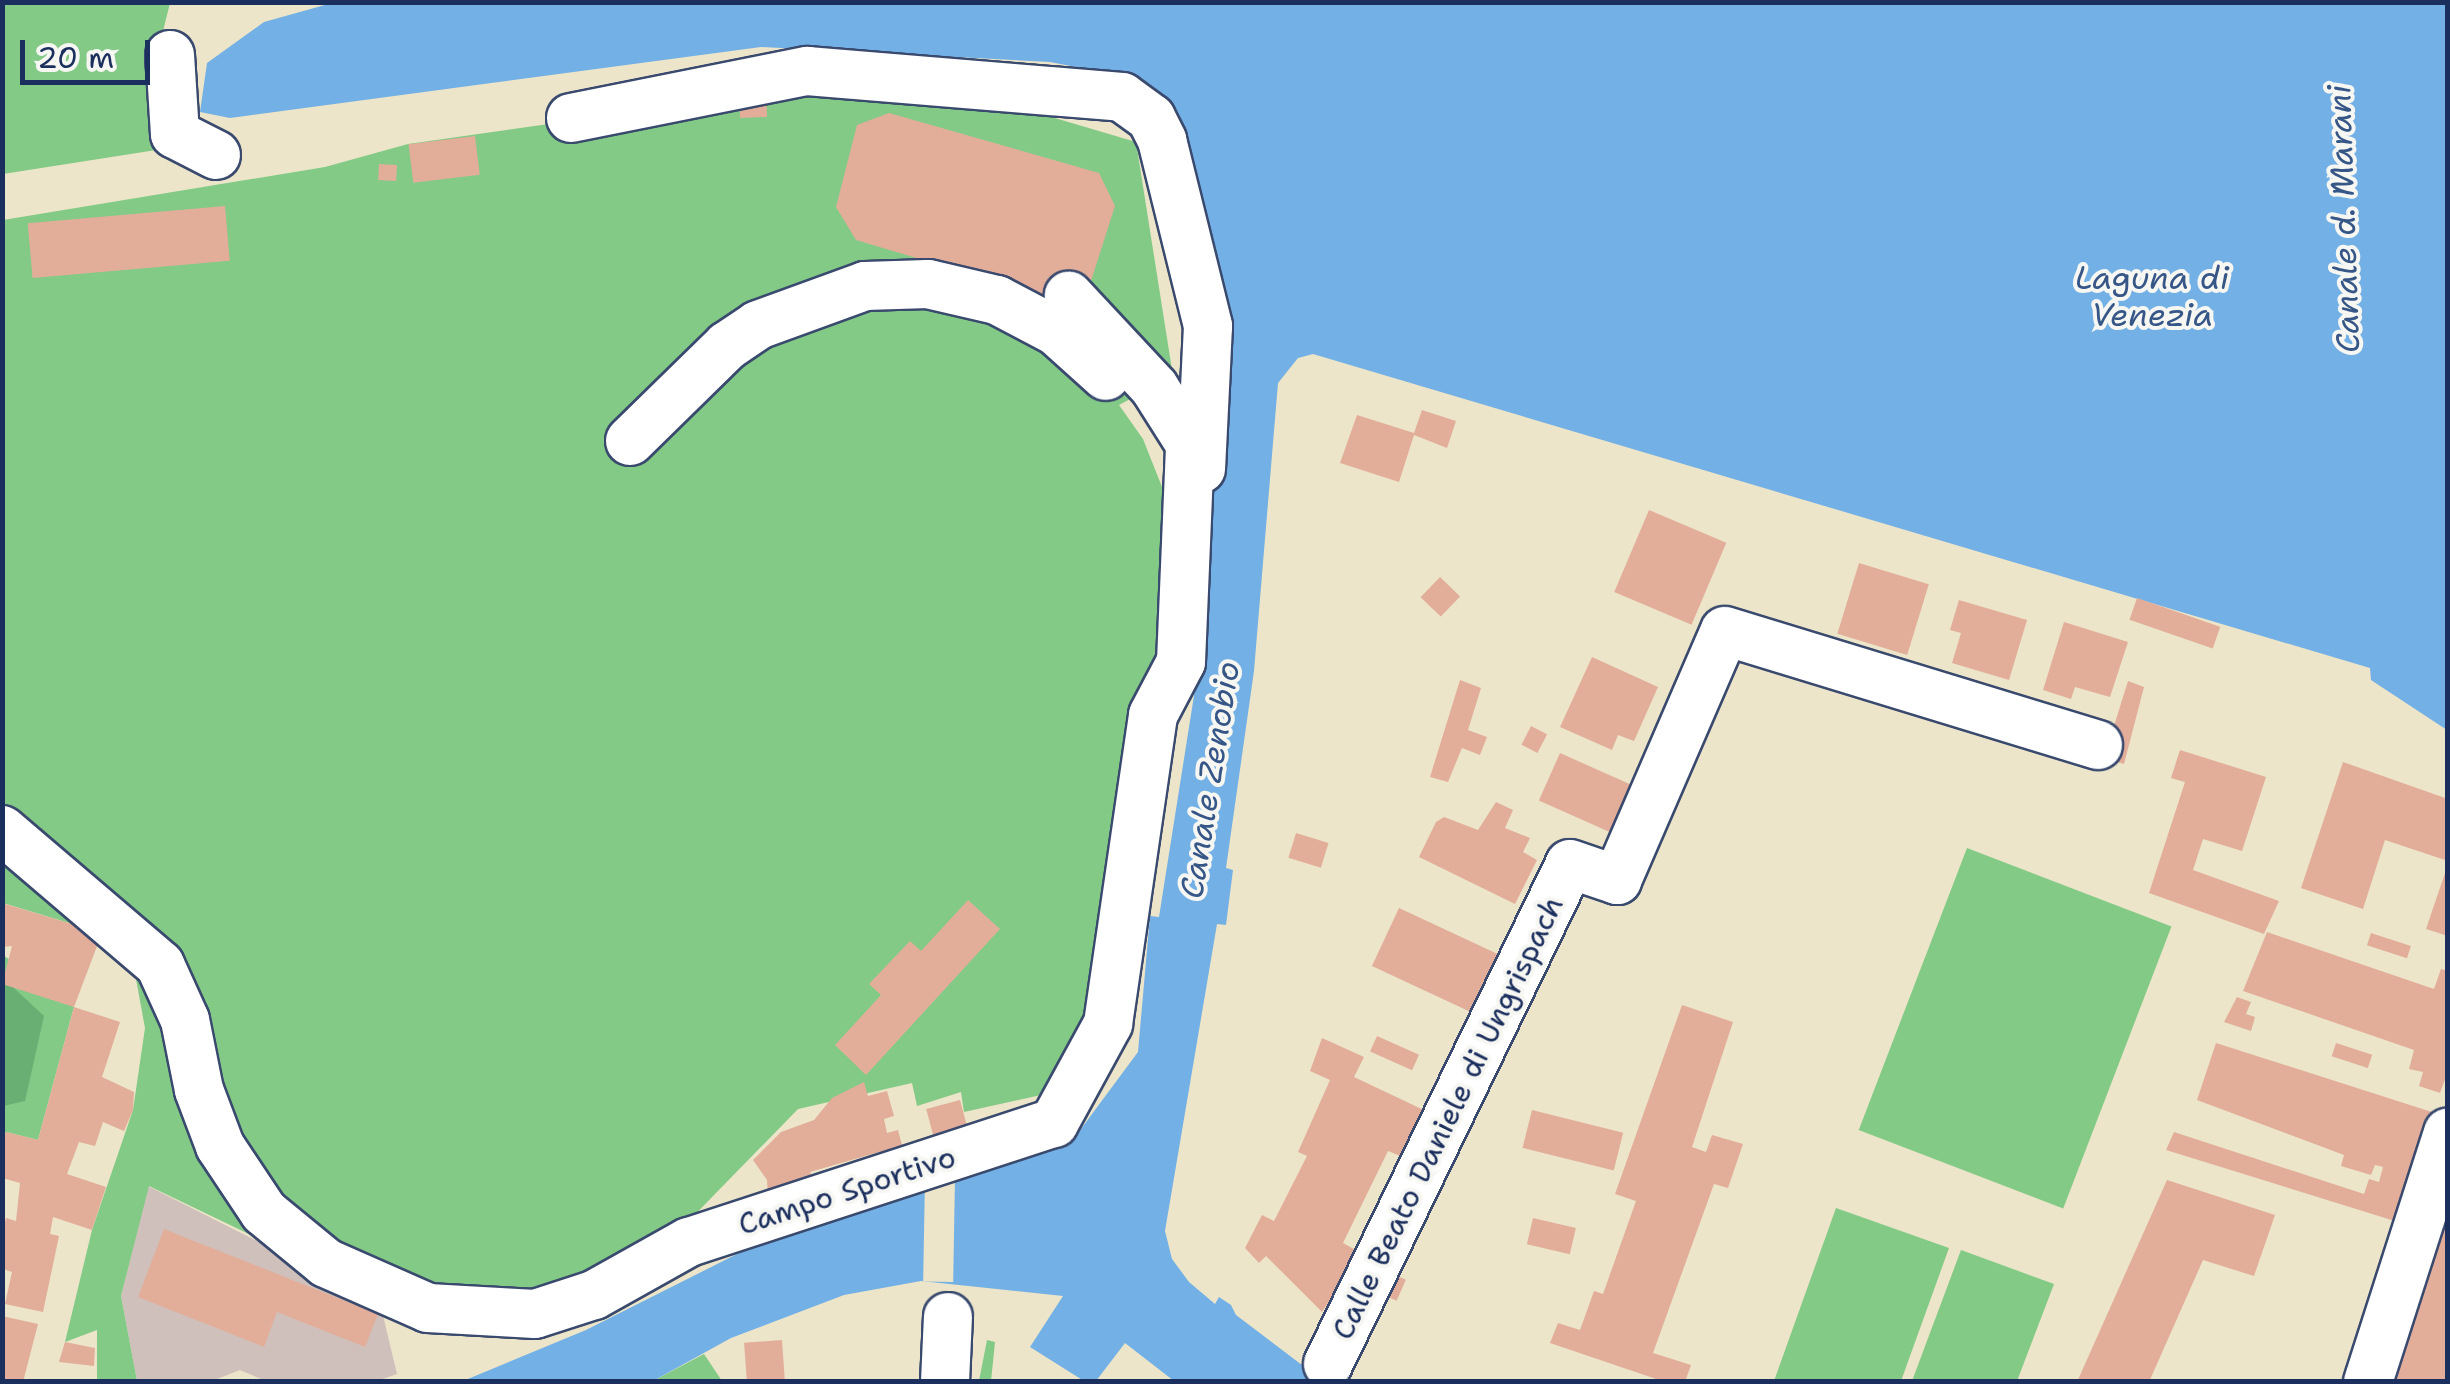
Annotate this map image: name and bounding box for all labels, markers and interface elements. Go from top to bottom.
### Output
scale bar [25,20,155,82]
text: 20 m [37,37,114,78]
water label: Canale d. Marani [2320,84,2368,354]
water label: Laguna di Venezia [2075,260,2229,335]
water label: Canale Zenobio [1172,659,1248,901]
street label: Calle Beato Daniele di Ungrispach [1325,890,1571,1346]
street label: Campo Sportivo [734,1139,960,1243]

